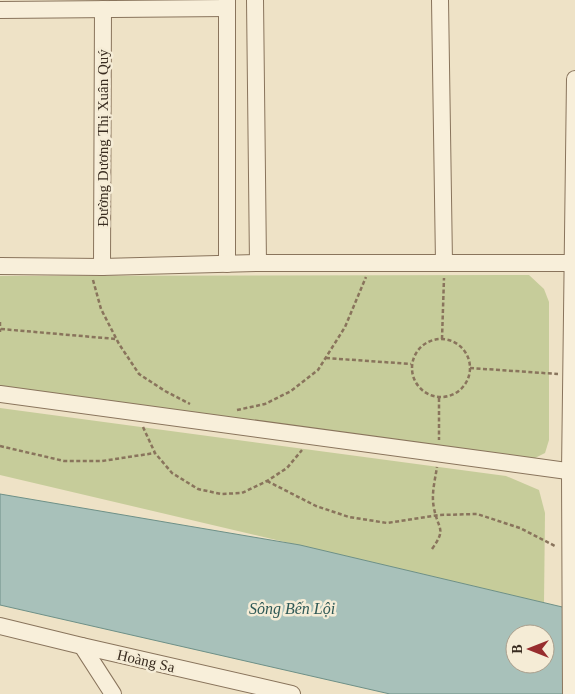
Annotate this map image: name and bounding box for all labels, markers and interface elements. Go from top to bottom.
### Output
street label: Đường Dương Thị Xuân Quý [95,49,111,227]
water label: Sông Bến Lội [249,600,335,618]
north arrow [505,624,555,674]
text: B [510,644,525,654]
street label: Hoàng Sa [116,647,177,675]

